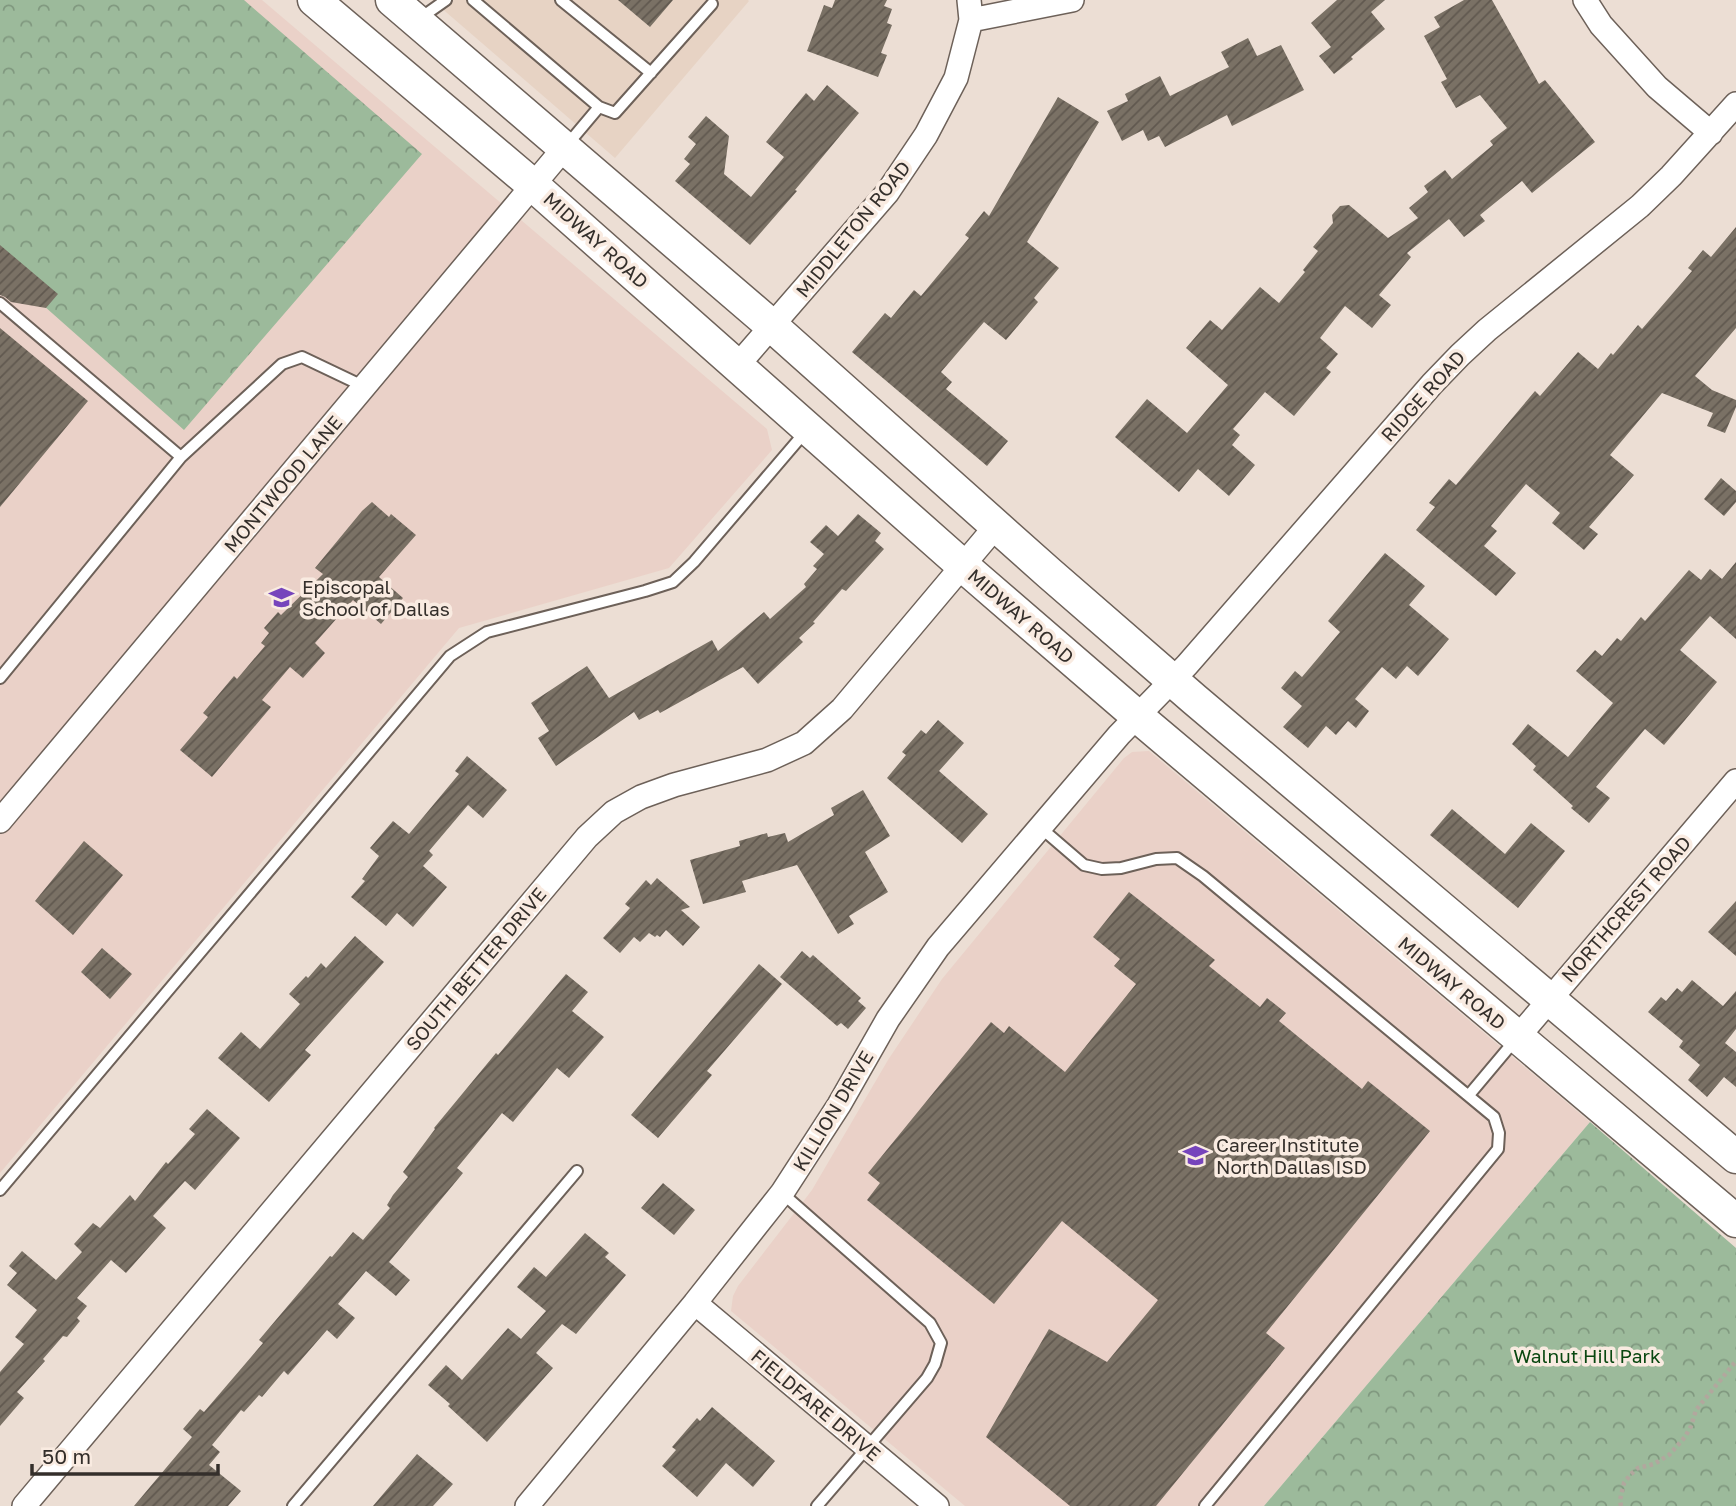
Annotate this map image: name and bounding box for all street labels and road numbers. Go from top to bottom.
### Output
street label: MIDDLETON ROAD [791,156,915,302]
street label: MIDWAY ROAD [539,187,653,293]
street label: RIDGE ROAD [1376,345,1470,446]
street label: MONTWOOD LANE [219,411,347,557]
street label: MIDWAY ROAD [964,563,1079,668]
street label: NORTHCREST ROAD [1556,831,1695,986]
street label: SOUTH BETTER DRIVE [401,883,551,1055]
street label: MIDWAY ROAD [1394,931,1511,1034]
street label: KILLION DRIVE [788,1046,878,1175]
street label: FIELDFARE DRIVE [747,1344,886,1465]

